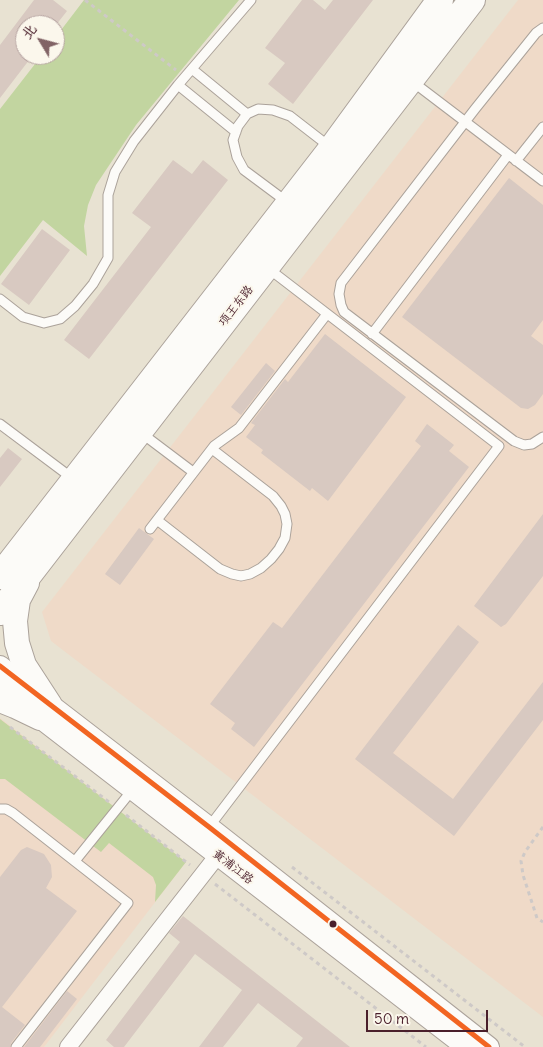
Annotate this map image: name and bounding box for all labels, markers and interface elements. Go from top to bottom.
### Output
north arrow [15,15,65,65]
text: 北 [17,21,40,43]
street label: 项王东路 [216,283,256,329]
street label: 黄浦江路 [210,847,256,887]
unlabelled marker [328,919,338,929]
scale bar [368,1000,490,1032]
text: 50 m [374,1009,409,1028]

